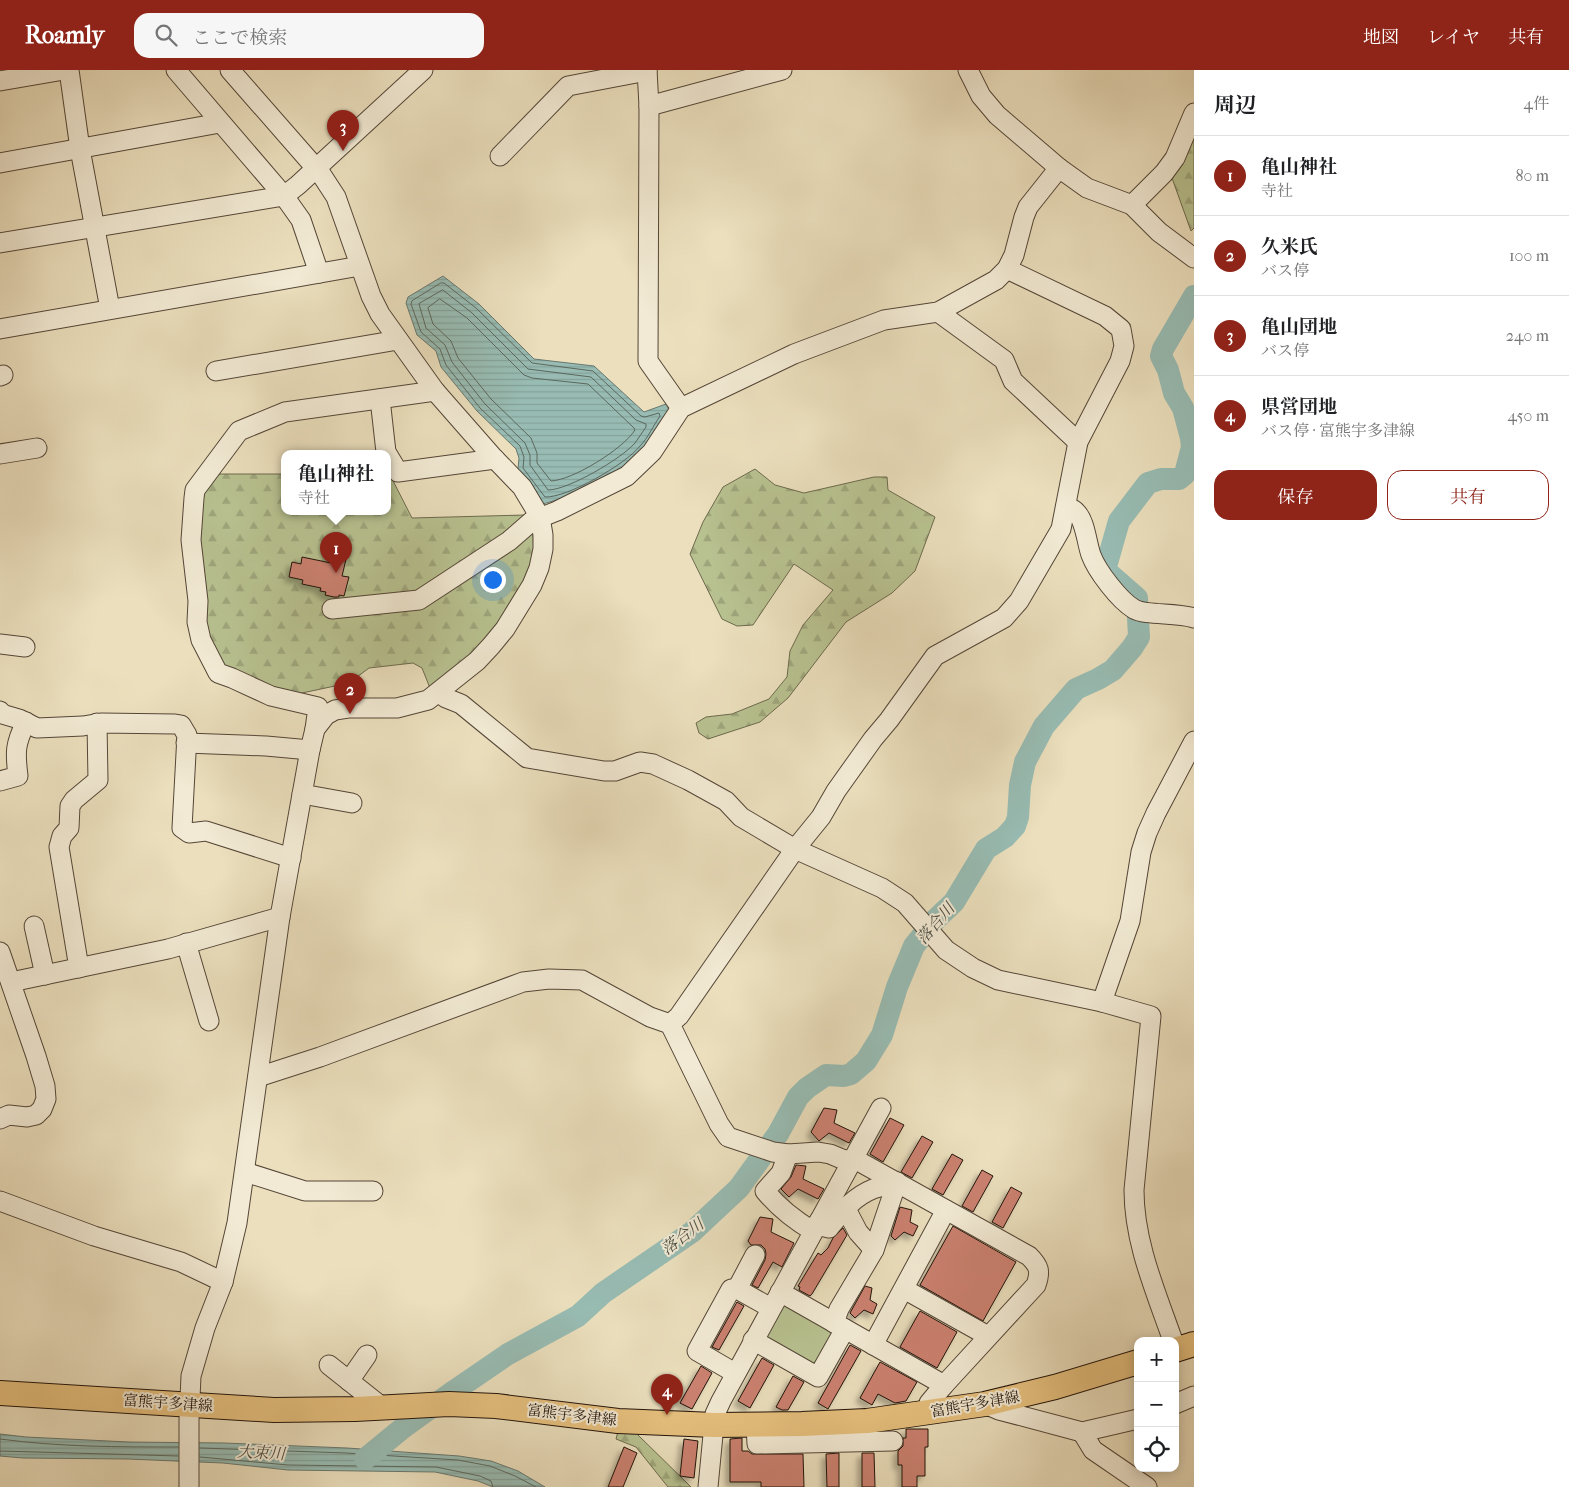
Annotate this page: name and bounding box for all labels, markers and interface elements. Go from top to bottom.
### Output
search box [134,13,484,58]
text: Roamly [25,21,104,49]
icon: search [152,21,180,49]
text: ここで検索 [192,27,287,49]
text: 地図 [1363,27,1399,48]
text: レイヤ [1427,27,1480,48]
text: 共有 [1508,27,1544,48]
text: 周辺 [1214,93,1256,117]
text: 4件 [1524,94,1549,113]
pin: 3 [327,110,359,151]
text: 亀山神社 [1261,156,1337,178]
text: 1 [1227,166,1233,185]
text: 80 m [1515,166,1549,185]
text: 寺社 [1261,181,1293,200]
text: 久米氏 [1261,236,1318,258]
text: 2 [1226,246,1234,265]
text: 100 m [1509,246,1549,265]
text: バス停 [1261,261,1309,280]
text: 亀山団地 [1261,316,1337,338]
text: 3 [1227,326,1233,345]
text: 240 m [1506,326,1549,345]
text: バス停 [1261,341,1309,360]
text: 県営団地 [1261,396,1337,418]
text: 4 [1225,406,1235,425]
text: 450 m [1508,406,1549,425]
text: バス停 · 富熊宇多津線 [1261,421,1415,440]
popup [281,450,391,515]
text: 亀山神社 [298,463,374,485]
button: 保存 [1214,470,1377,520]
button: 共有 [1387,470,1549,520]
text: 寺社 [298,488,330,507]
pin: 1 [320,532,352,573]
your location [480,567,506,593]
pin: 2 [334,673,366,714]
water label: 落合川 [912,897,960,948]
water label: 落合川 [657,1213,709,1258]
map controls [1134,1337,1179,1472]
button: + [1134,1337,1179,1382]
pin: 4 [651,1374,683,1415]
button: − [1134,1382,1179,1427]
street label: 富熊宇多津線 [929,1387,1021,1421]
street label: 富熊宇多津線 [122,1391,214,1415]
street label: 富熊宇多津線 [526,1401,618,1429]
button: locate [1134,1427,1179,1472]
water label: 大束川 [237,1442,287,1463]

